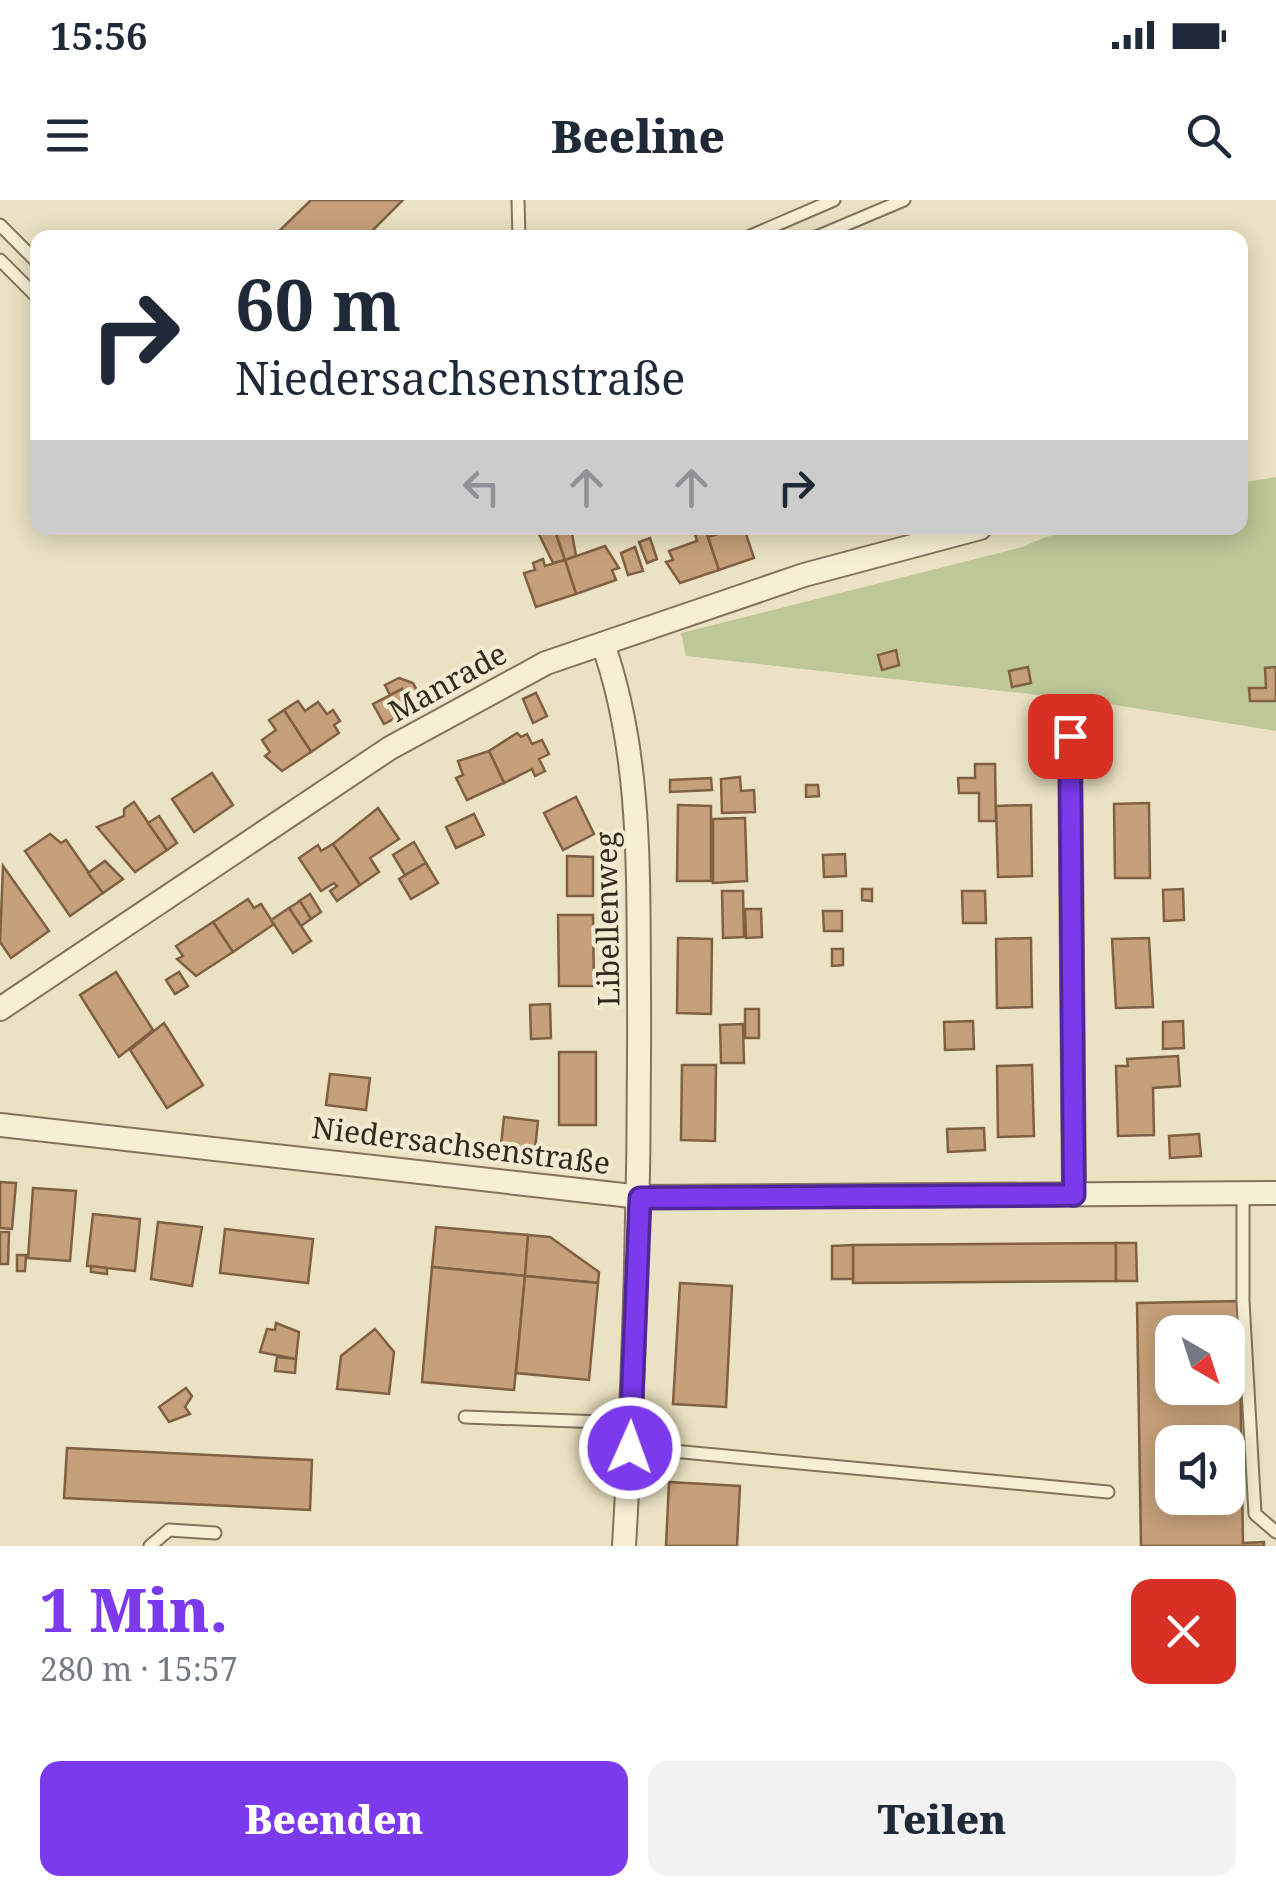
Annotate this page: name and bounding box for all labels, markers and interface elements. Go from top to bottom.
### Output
text: 15:56 [50,9,147,61]
text: Beeline [551,105,725,166]
icon: menu [40,108,95,163]
icon: search [1181,108,1236,163]
text: 60 m [235,256,401,352]
icon: right [70,270,200,400]
text: Niedersachsenstraße [235,347,685,408]
icon: left [454,460,509,515]
icon: ahead [559,460,614,515]
icon: ahead [664,460,719,515]
icon: right [769,460,824,515]
street label: Manrade [381,632,514,731]
pin [1028,694,1113,779]
icon: arrive [1043,709,1098,764]
street label: Libellenweg [584,831,629,1007]
street label: Niedersachsenstraße [310,1106,613,1183]
north arrow [1155,1315,1245,1405]
map controls [1155,1315,1245,1515]
position arrow [578,1396,682,1500]
button: sound [1155,1425,1245,1515]
text: 1 Min. [40,1568,228,1650]
button: close [1131,1579,1236,1684]
text: 280 m · 15:57 [40,1647,238,1690]
button: Beenden [40,1761,628,1876]
button: Teilen [648,1761,1236,1876]

